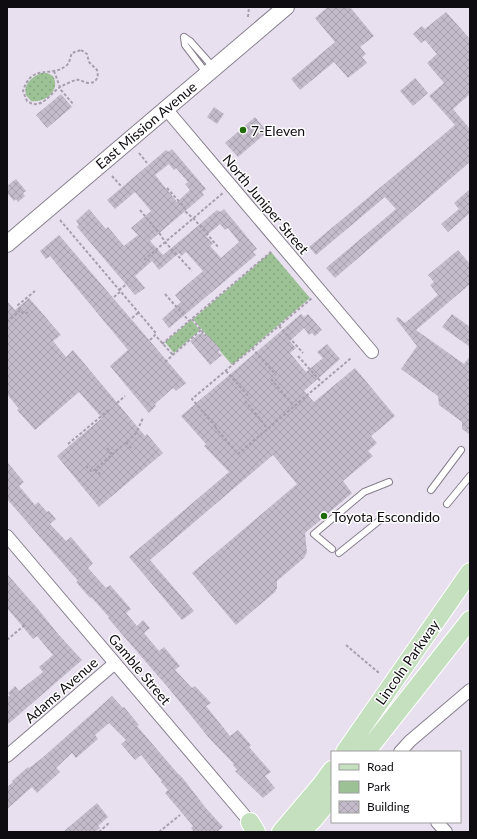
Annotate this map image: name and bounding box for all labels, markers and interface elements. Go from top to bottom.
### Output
street label: East Mission Avenue [92,78,200,172]
place label: 7-Eleven [251,122,305,139]
marker: 7-Eleven [238,125,248,135]
street label: North Juniper Street [219,151,313,257]
place label: Toyota Escondido [332,508,440,525]
marker: Toyota Escondido [319,511,329,521]
street label: Lincoln Parkway [371,616,443,708]
street label: Gamble Street [105,630,175,708]
street label: Adams Avenue [21,654,101,726]
legend [331,751,461,823]
text: Road [367,759,394,774]
text: Park [367,779,391,794]
text: Building [367,799,410,814]

